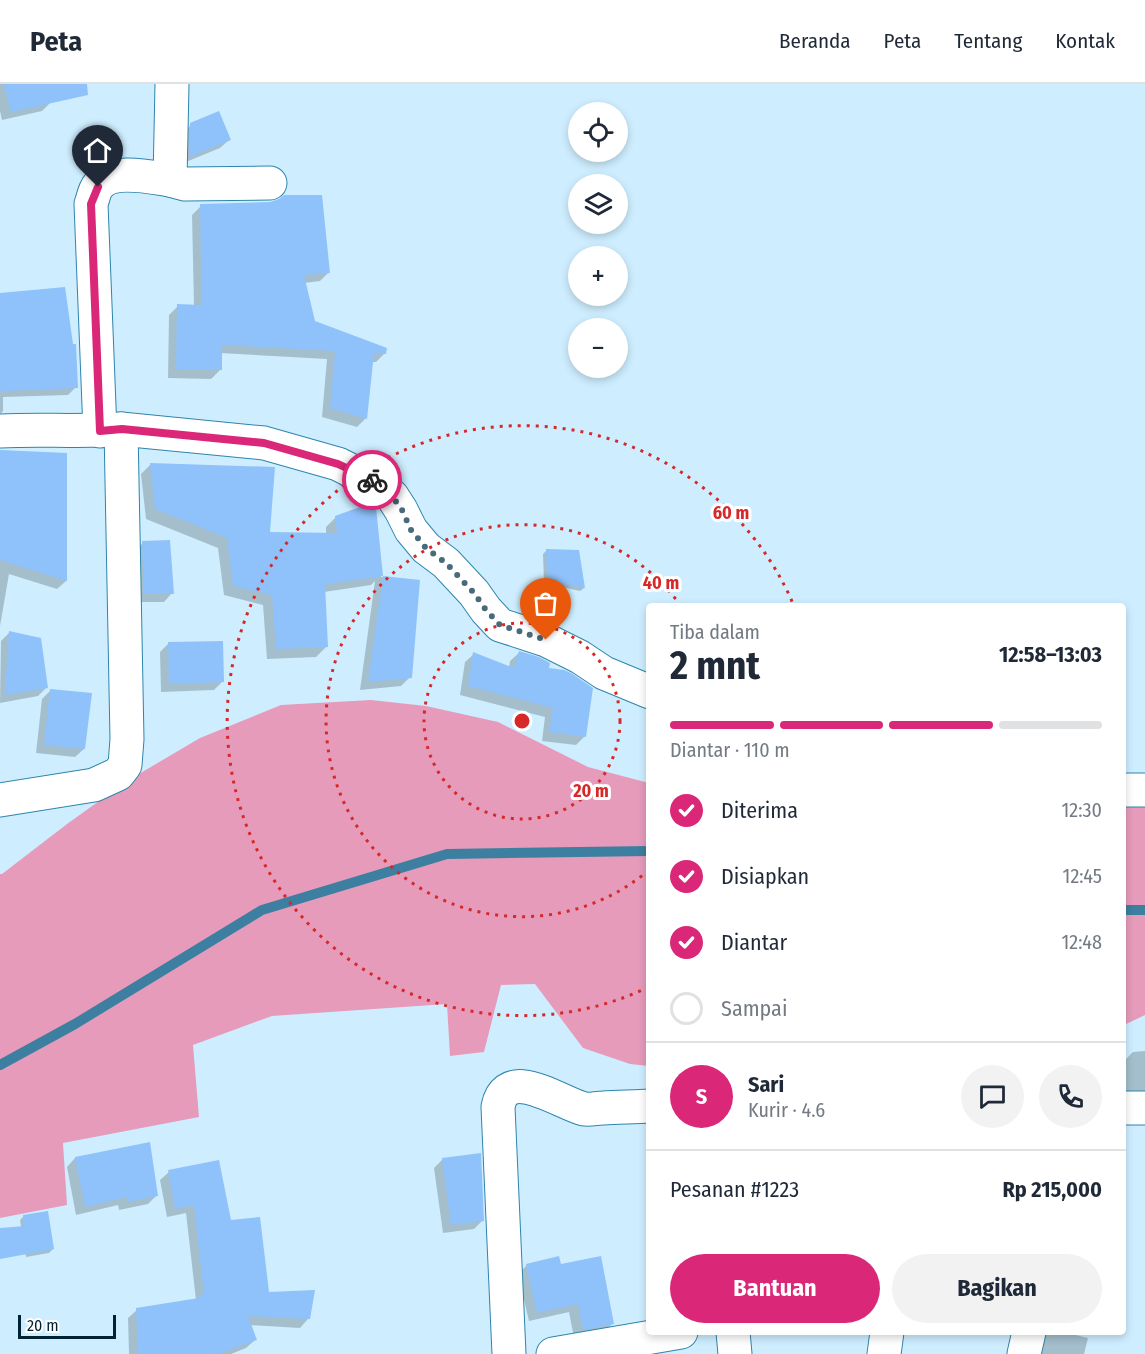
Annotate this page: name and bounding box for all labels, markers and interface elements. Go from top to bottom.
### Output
text: Peta [30,25,82,58]
text: Beranda [779,28,851,54]
text: Peta [884,28,921,54]
text: Tentang [954,28,1022,54]
text: Kontak [1055,28,1115,54]
map controls [568,102,628,378]
button: locate [568,102,628,162]
pin [72,125,123,187]
icon: home [81,134,114,167]
button: layers [568,174,628,234]
button: + [568,246,628,306]
button: − [568,318,628,378]
courier [342,450,402,510]
icon: bike [356,464,389,497]
text: 60 m [713,502,749,524]
text: 40 m [643,572,679,594]
pin [520,578,571,640]
icon: bag [529,587,562,620]
text: Tiba dalam [670,620,760,644]
text: 12:58–13:03 [999,641,1102,668]
text: 2 mnt [670,643,760,689]
centre of rings [512,711,532,731]
text: Diantar · 110 m [670,738,790,762]
text: 20 m [572,780,609,802]
icon: check [670,794,703,827]
text: Diterima [721,797,798,824]
text: 12:30 [1062,798,1102,822]
icon: check [670,860,703,893]
text: Disiapkan [721,863,809,890]
text: 12:45 [1063,864,1102,888]
icon: check [670,926,703,959]
text: Diantar [721,929,787,956]
text: 12:48 [1062,930,1102,954]
text: Sampai [721,995,787,1022]
button: chat [961,1065,1024,1128]
button: phone [1039,1065,1102,1128]
text: Sari [748,1071,784,1098]
text: S [696,1083,707,1110]
text: Kurir · 4.6 [748,1098,825,1122]
text: Pesanan #1223 [670,1176,799,1203]
text: Rp 215,000 [1002,1176,1102,1203]
button: Bantuan [670,1254,880,1323]
button: Bagikan [892,1254,1102,1323]
scale bar [18,1312,116,1340]
text: 20 m [27,1316,58,1335]

